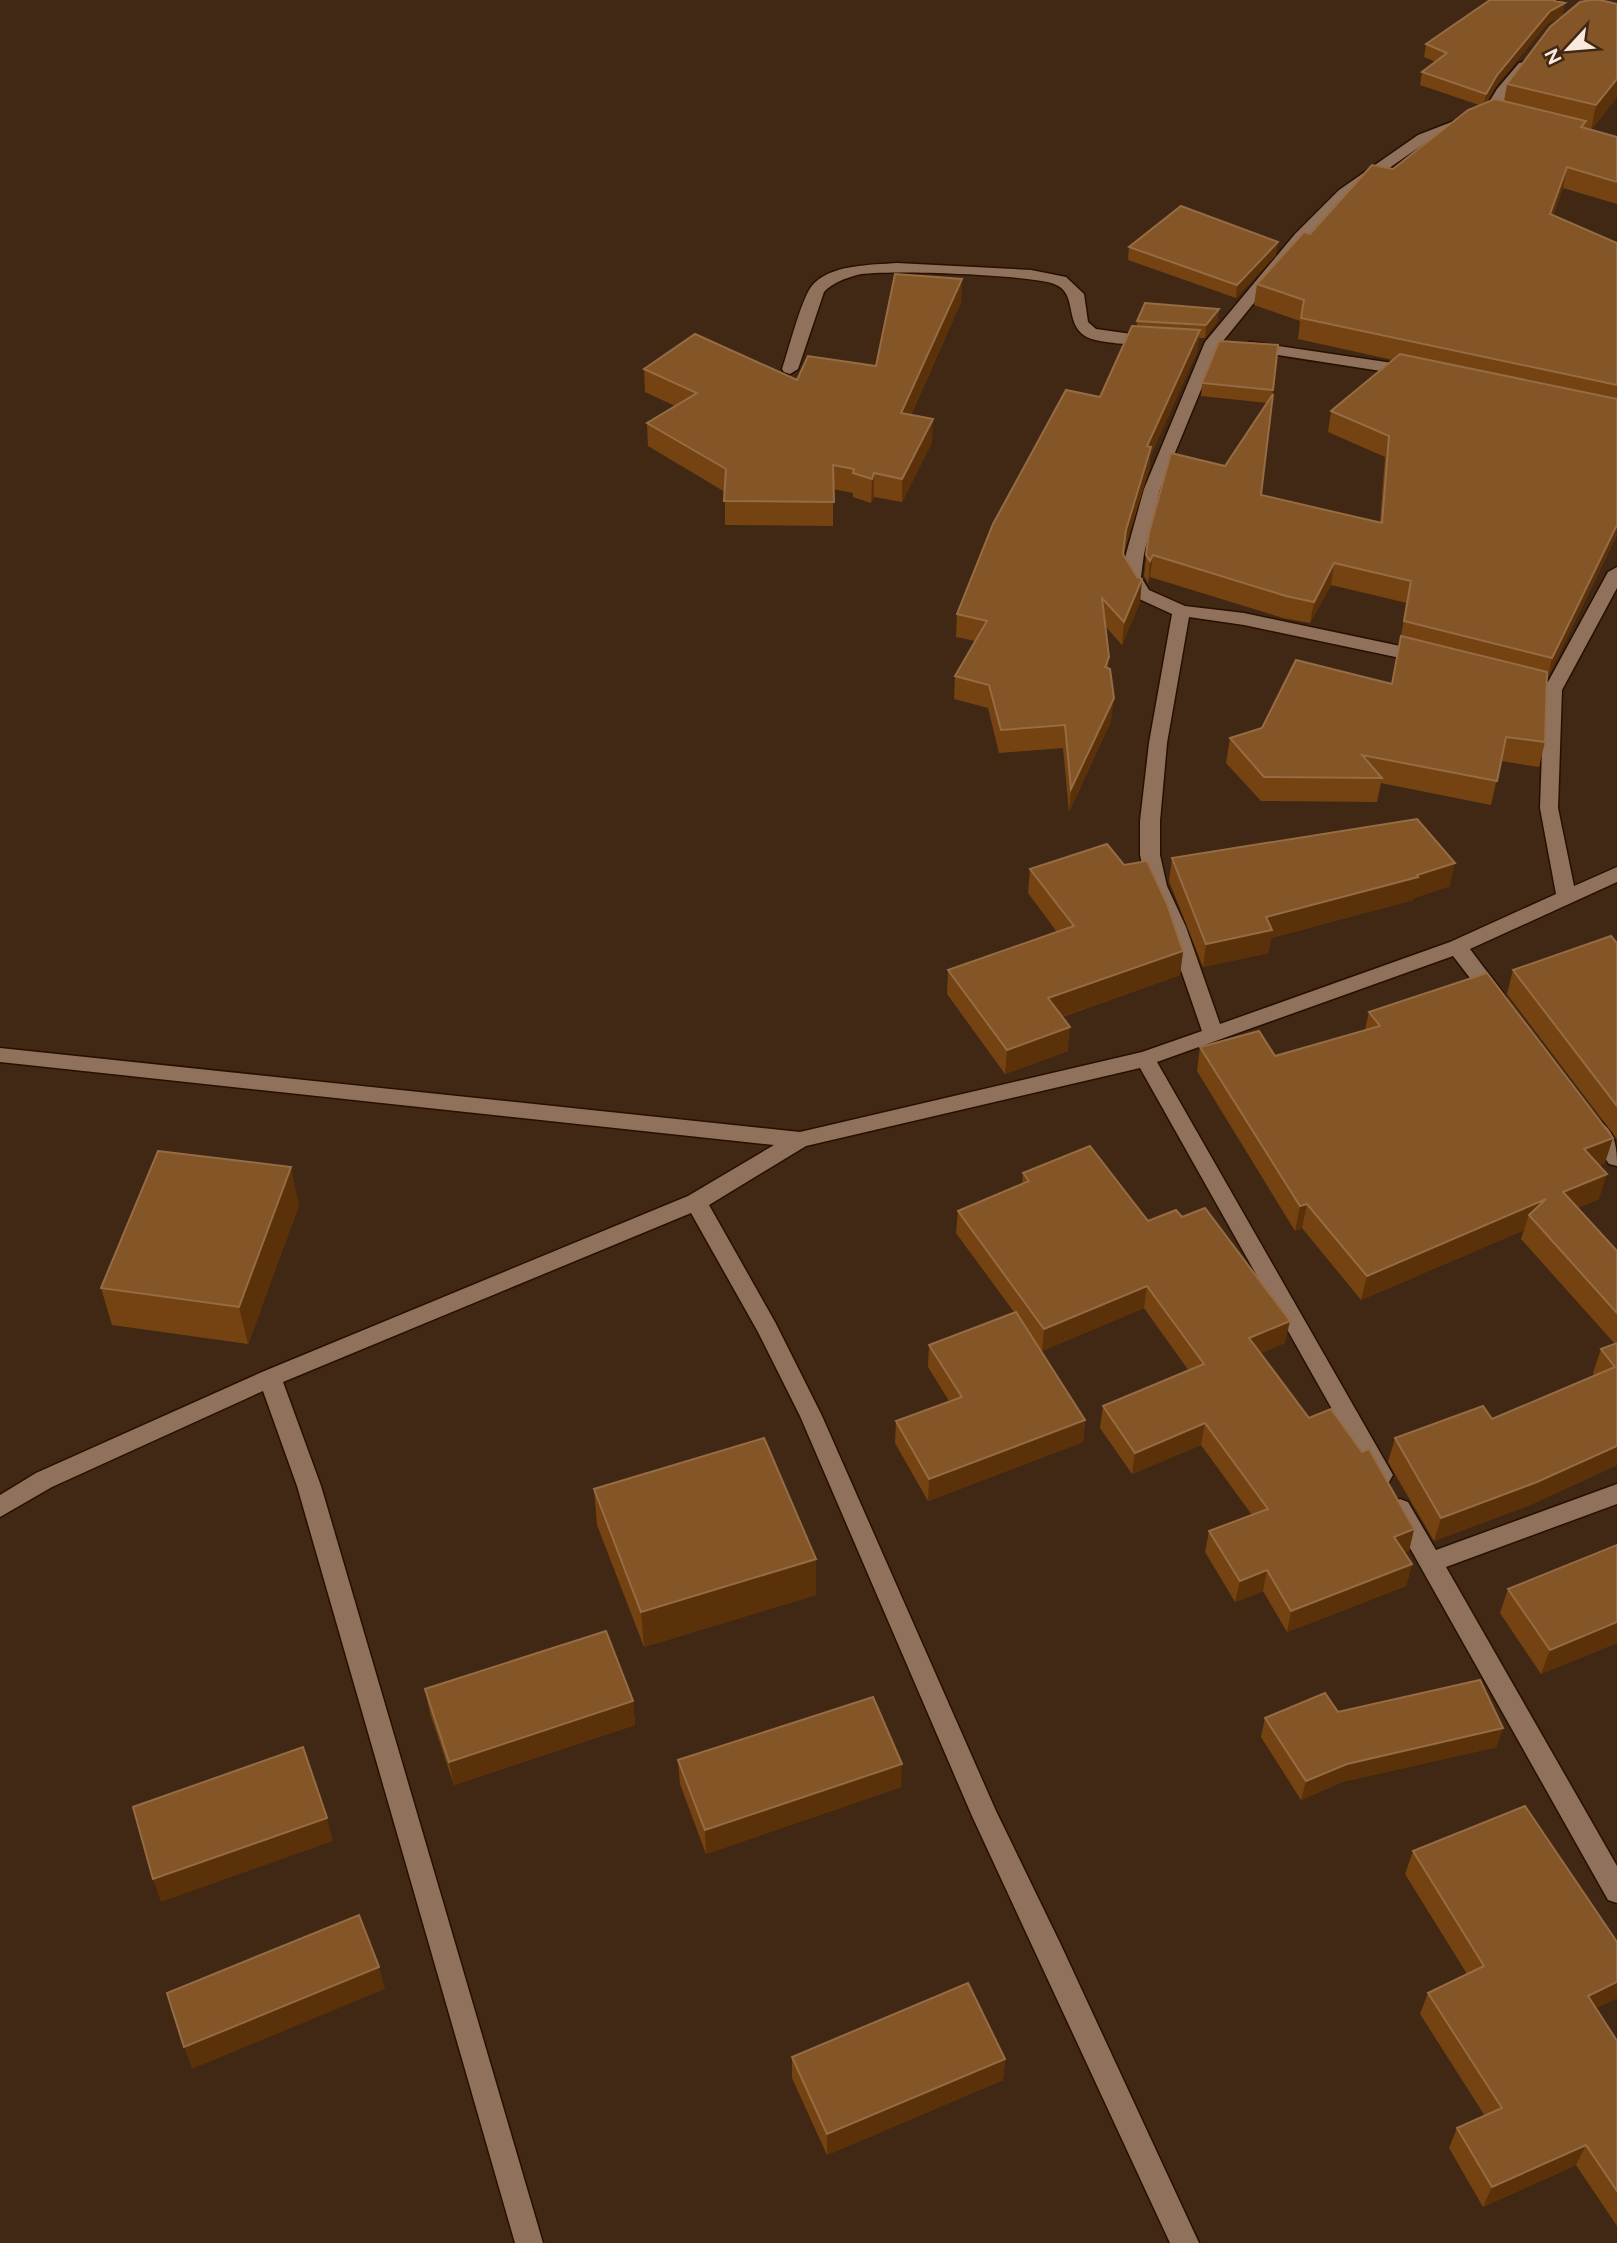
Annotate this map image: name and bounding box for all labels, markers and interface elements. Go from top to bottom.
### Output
north arrow [1533,14,1603,84]
text: N [1540,45,1566,68]

